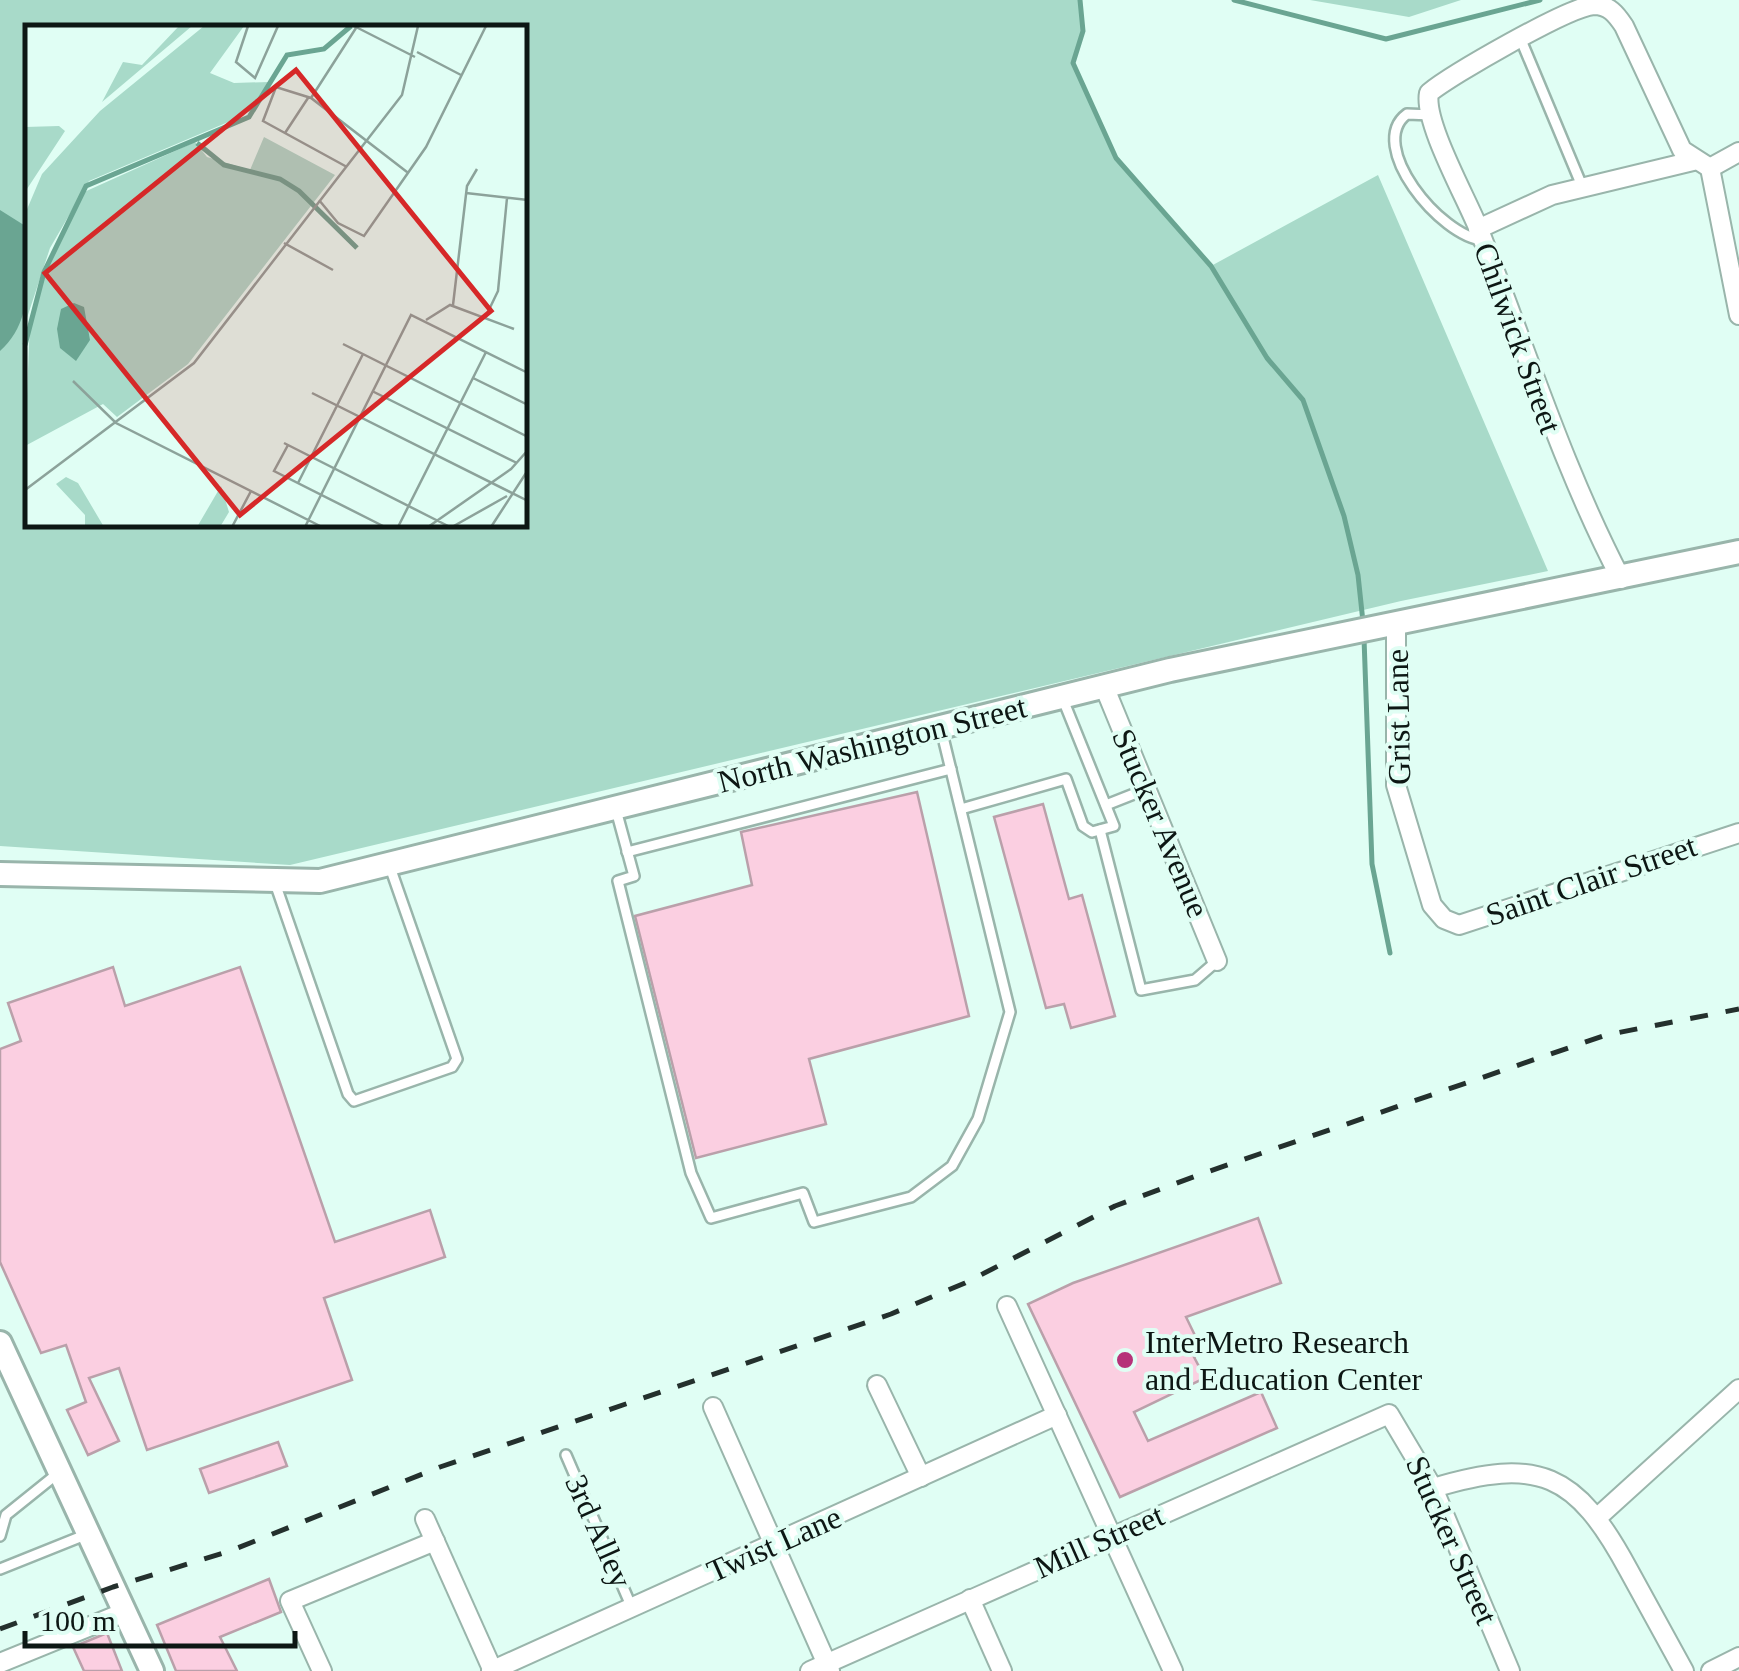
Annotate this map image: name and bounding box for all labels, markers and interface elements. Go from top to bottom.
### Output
inset map [25,25,528,528]
street label: Chilwick Street [1467,238,1569,438]
street label: Grist Lane [1379,649,1417,785]
street label: North Washington Street [714,688,1030,800]
street label: Stucker Avenue [1105,723,1217,923]
street label: Saint Clair Street [1481,827,1701,933]
place label: InterMetro Research and Education Center [1145,1324,1423,1397]
marker: InterMetro Research and Education Center [1114,1349,1136,1371]
street label: Stucker Street [1399,1450,1505,1630]
street label: 3rd Alley [558,1469,640,1593]
street label: Mill Street [1029,1496,1169,1585]
street label: Twist Lane [702,1499,846,1589]
scale bar [25,1586,295,1648]
text: 100 m [40,1604,116,1637]

